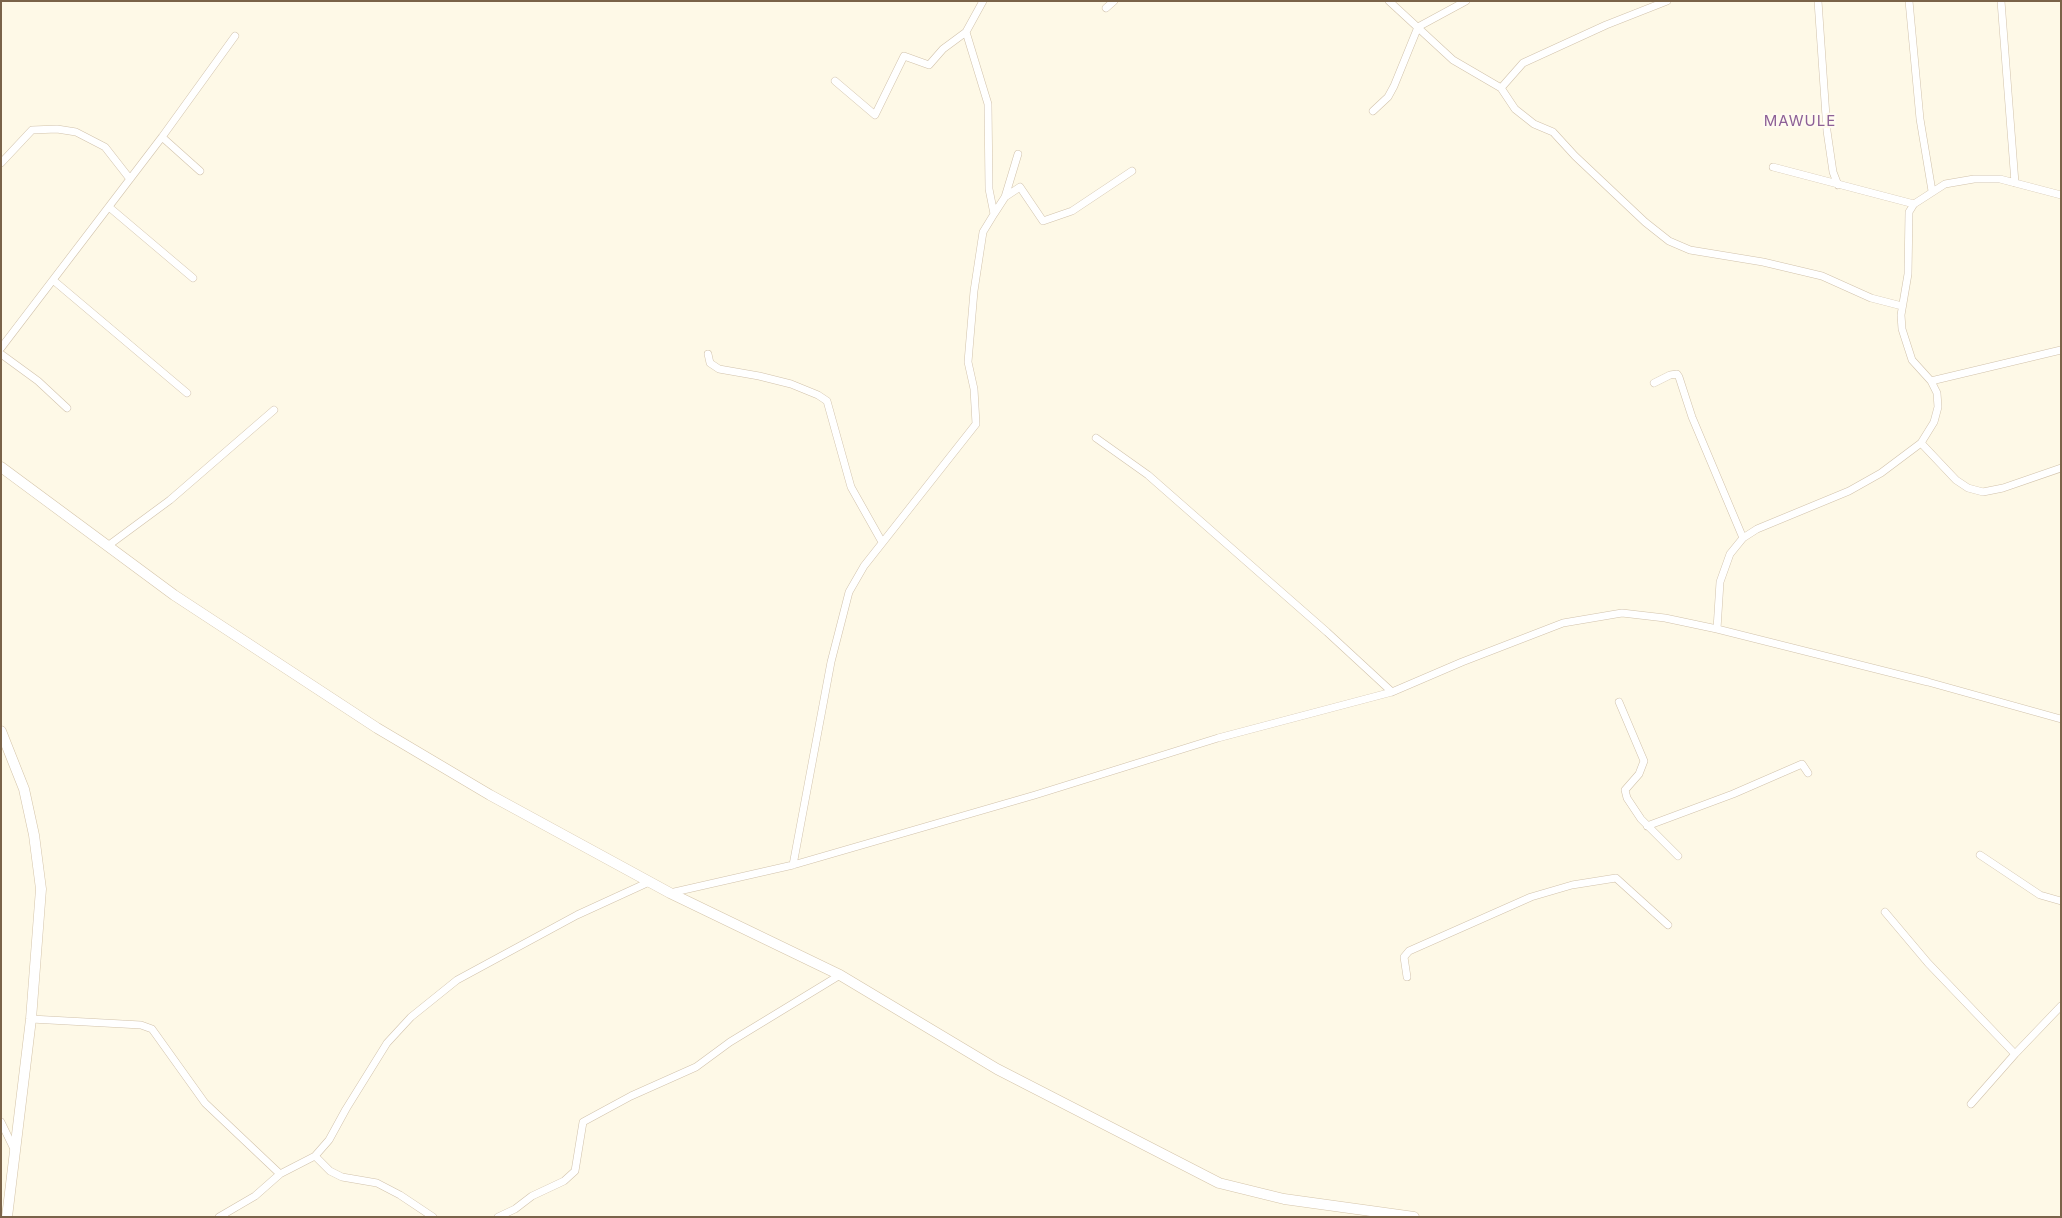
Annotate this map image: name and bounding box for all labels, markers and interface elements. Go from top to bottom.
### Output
district label: MAWULE [1763,112,1837,130]

